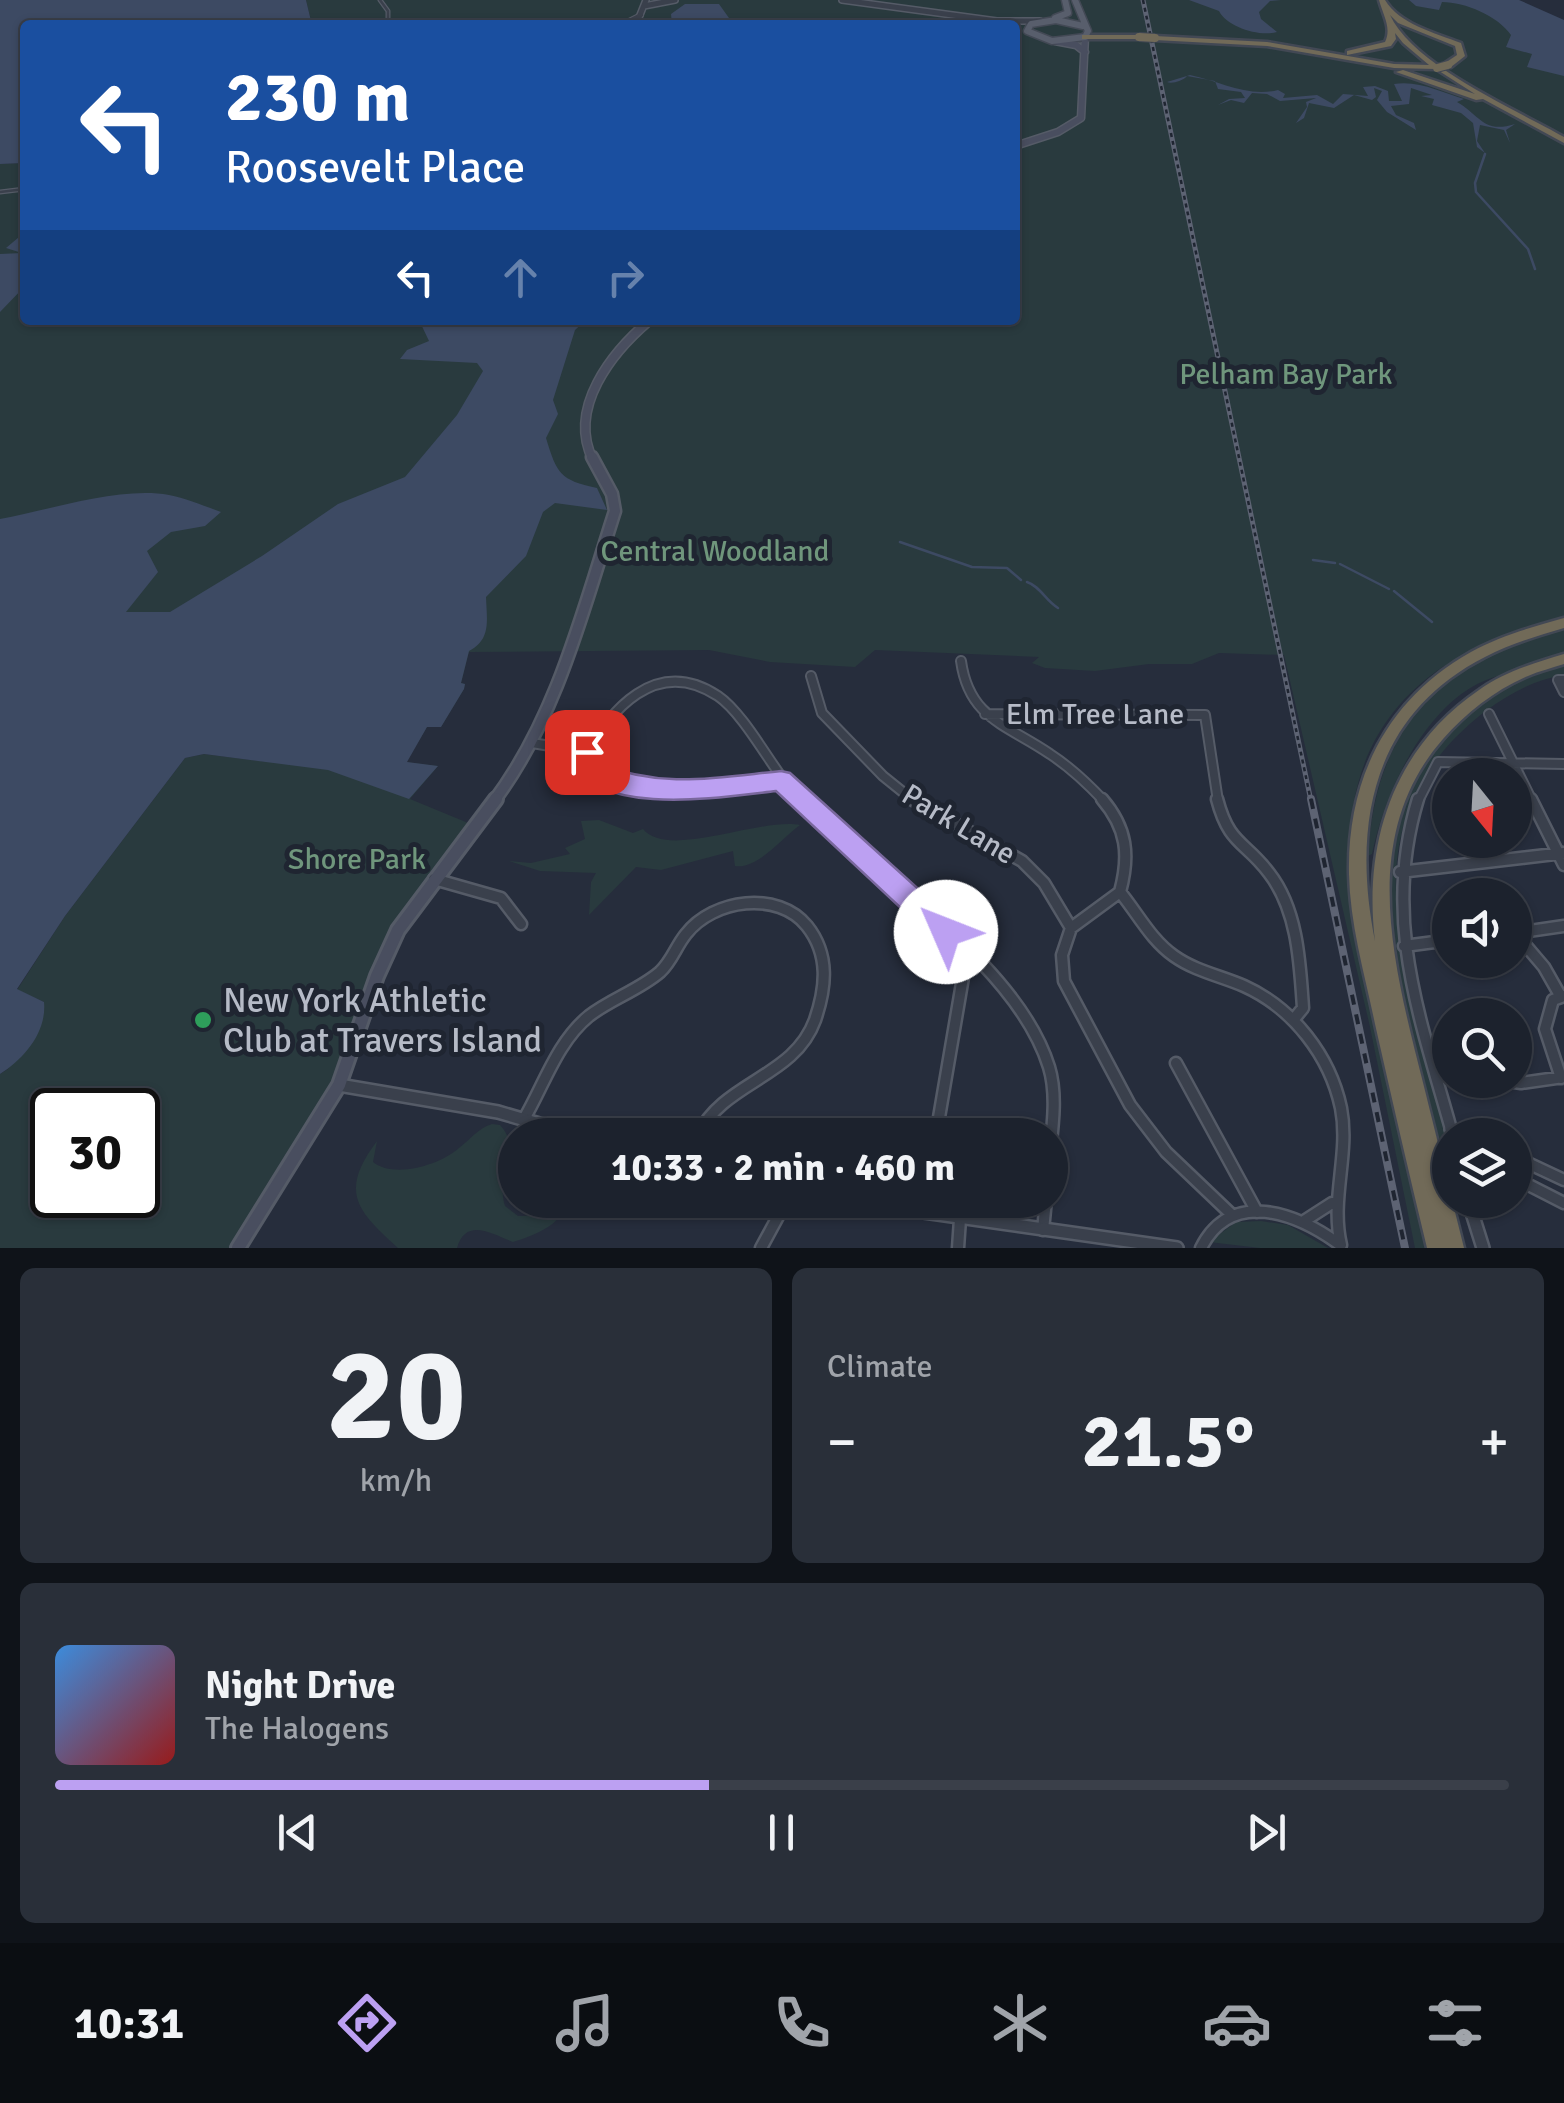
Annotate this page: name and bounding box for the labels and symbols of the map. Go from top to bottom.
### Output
park label: Pelham Bay Park [1179,356,1393,393]
park label: Central Woodland [601,533,829,570]
street label: Elm Tree Lane [1006,696,1184,733]
pin [545,710,630,795]
north arrow [1432,758,1532,858]
street label: Park Lane [895,776,1022,873]
park label: Shore Park [288,841,426,878]
position arrow [894,880,998,984]
place label: New York Athletic Club at Travers Island [223,979,542,1062]
marker: New York Athletic Club at Travers Island [192,1009,214,1031]
speed limit sign: 30 [30,1088,160,1218]

